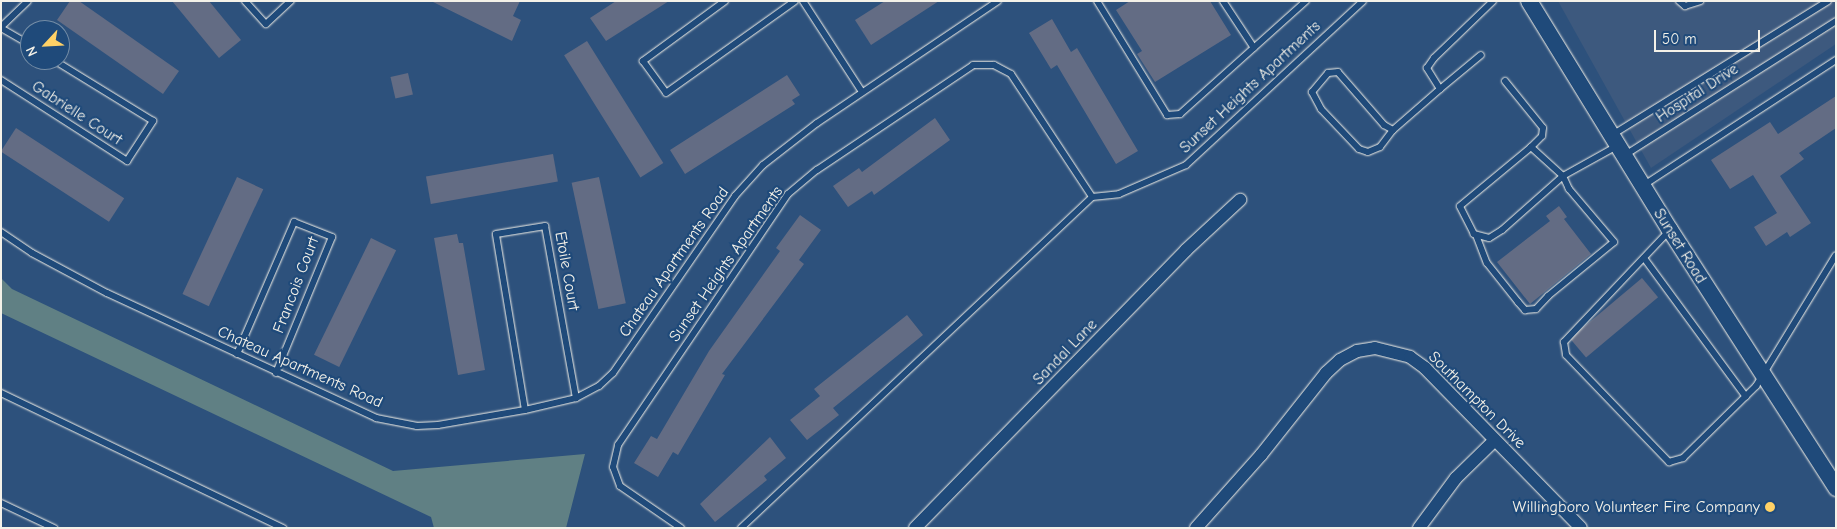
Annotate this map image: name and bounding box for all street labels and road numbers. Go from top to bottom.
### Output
street label: Sunset Heights Apartments [1176,17,1324,157]
street label: Hospital Drive [1652,59,1742,127]
street label: Gabrielle Court [28,77,126,149]
street label: Sunset Heights Apartments [665,182,787,346]
street label: Chateau Apartments Road [615,183,733,341]
street label: Sunset Road [1649,205,1711,287]
street label: Etoile Court [551,230,583,312]
street label: Francois Court [269,234,323,336]
street label: Sandal Lane [1029,315,1101,389]
street label: Chateau Apartments Road [214,322,386,412]
street label: Southampton Drive [1424,347,1530,453]

